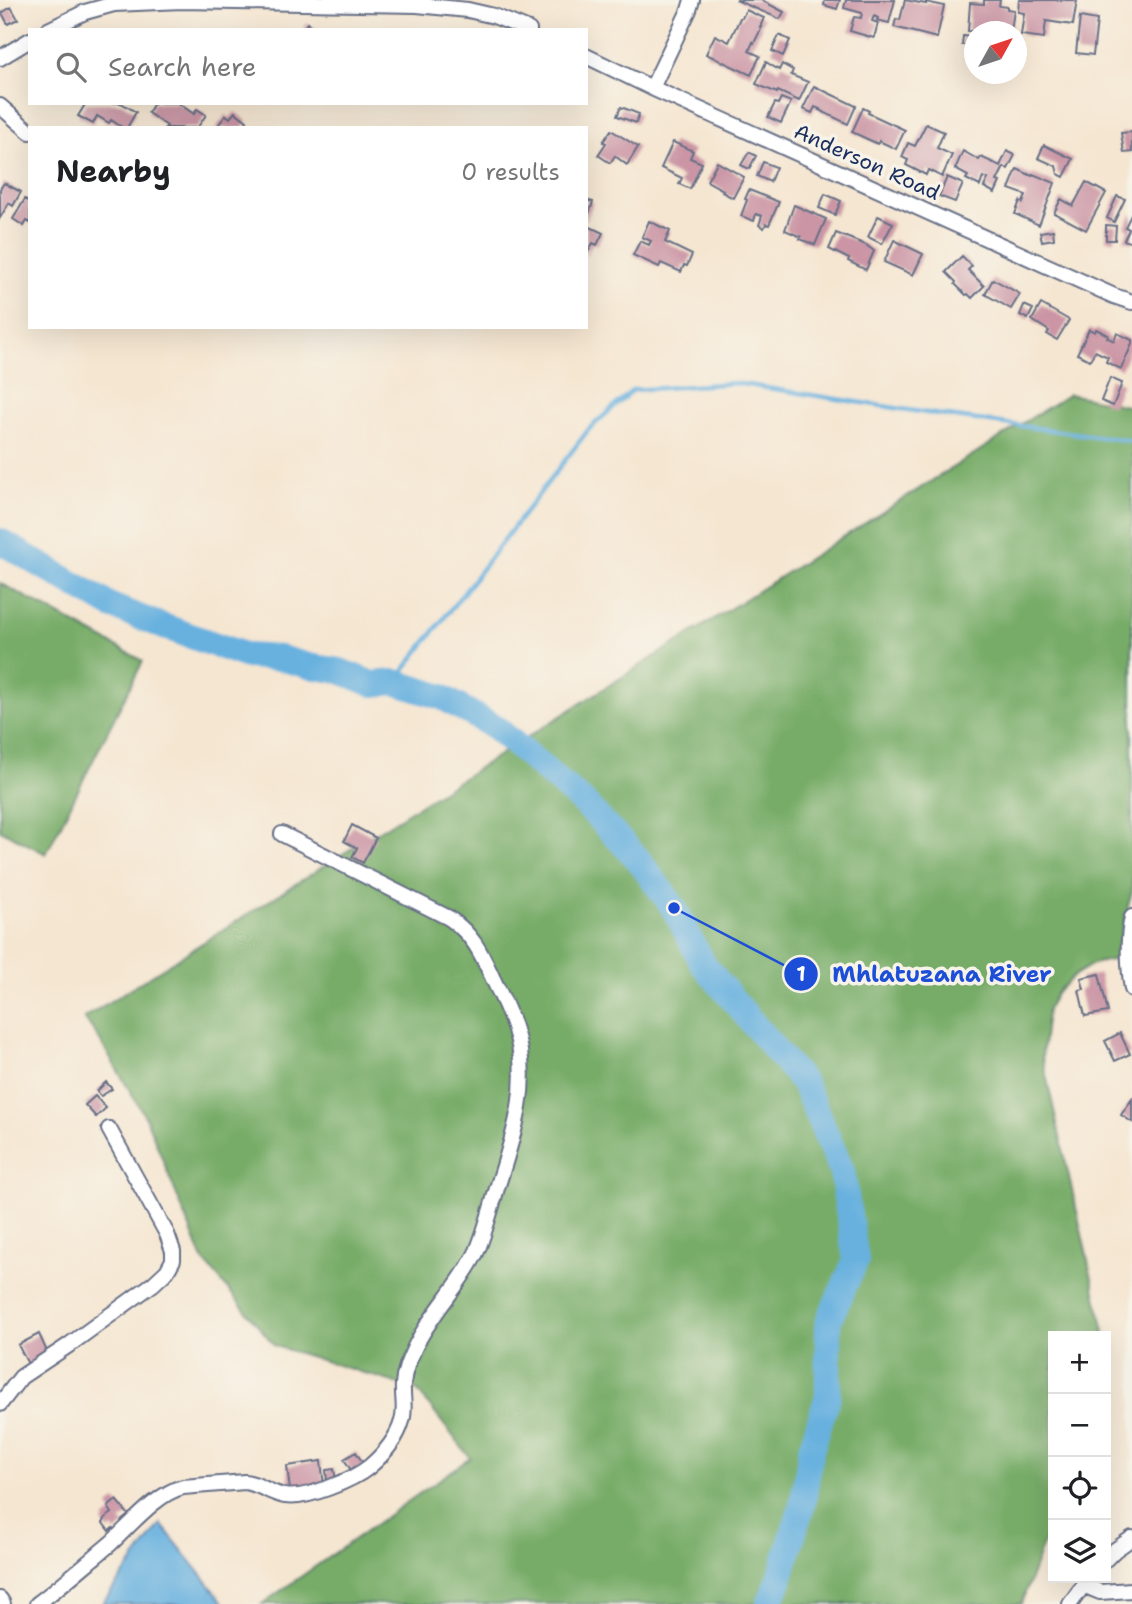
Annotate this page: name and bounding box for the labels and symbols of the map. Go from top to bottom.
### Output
north arrow [964,21,1027,84]
street label: Anderson Road [790,117,944,207]
callout: Mhlatuzana River [784,952,1066,996]
text: Mhlatuzana River [832,959,1052,989]
text: 1 [796,960,806,988]

